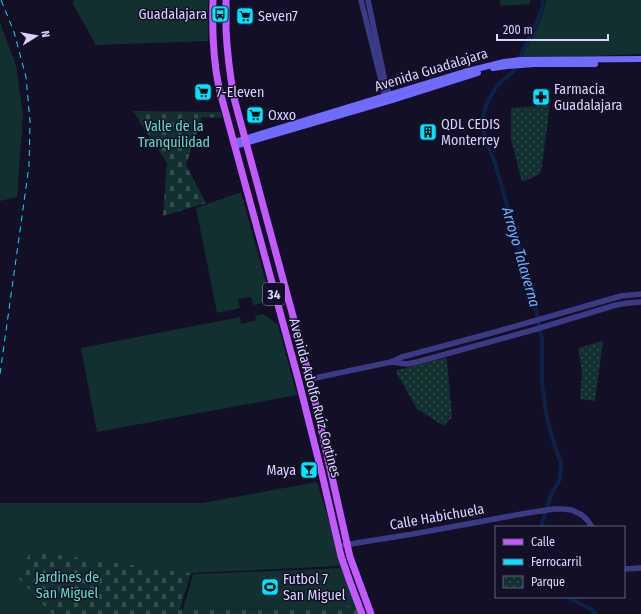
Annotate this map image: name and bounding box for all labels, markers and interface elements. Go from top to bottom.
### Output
bus stop icon: Guadalajara [210,4,230,24]
place label: Guadalajara [139,6,207,23]
supermarket icon: Seven7 [235,6,255,26]
place label: Seven7 [258,8,298,25]
north arrow [16,16,56,56]
scale bar [497,16,608,42]
text: 200 m [503,23,533,37]
text: N [38,30,52,39]
street label: Avenida Guadalajara [372,45,490,95]
place label: Farmacia Guadalajara [554,81,623,114]
supermarket icon: 7-Eleven [193,82,213,102]
place label: 7-Eleven [216,84,264,101]
pharmacy icon: Farmacia Guadalajara [531,87,551,107]
supermarket icon: Oxxo [245,105,265,125]
place label: Oxxo [268,107,296,124]
place label: QDL CEDIS Monterrey [441,116,500,149]
park label: Valle de la Tranquilidad [138,118,210,151]
building icon: QDL CEDIS Monterrey [418,122,438,142]
water label: Arroyo Talaverna [498,204,544,309]
road number: 34 [263,283,285,305]
street label: Avenida Adolfo Ruíz Cortines [286,316,345,480]
bar icon: Maya [299,460,319,480]
place label: Maya [266,462,296,479]
street label: Calle Habichuela [388,500,486,534]
legend [495,526,625,598]
text: Calle [531,535,555,549]
text: Ferrocarril [531,555,582,569]
park label: Jardines de San Miguel [35,569,99,602]
place label: Futbol 7 San Miguel [283,571,346,604]
text: Parque [531,575,565,589]
sports icon: Futbol 7 San Miguel [260,577,280,597]

